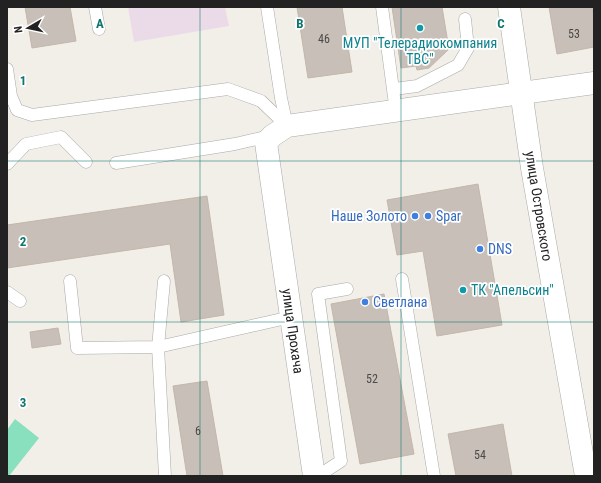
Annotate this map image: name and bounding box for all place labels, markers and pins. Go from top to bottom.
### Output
marker: МУП "Телерадиокомпания ТВС" [415,23,425,33]
place label: МУП "Телерадиокомпания ТВС" [343,35,497,67]
place label: Наше Золото [331,208,407,224]
place label: Spar [436,208,461,224]
marker: Наше Золото [410,211,420,221]
marker: Spar [423,211,433,221]
place label: DNS [488,241,512,257]
marker: DNS [475,244,485,254]
place label: ТК "Апельсин" [471,282,554,298]
marker: ТК "Апельсин" [458,285,468,295]
place label: Светлана [373,294,428,310]
marker: Светлана [360,297,370,307]

